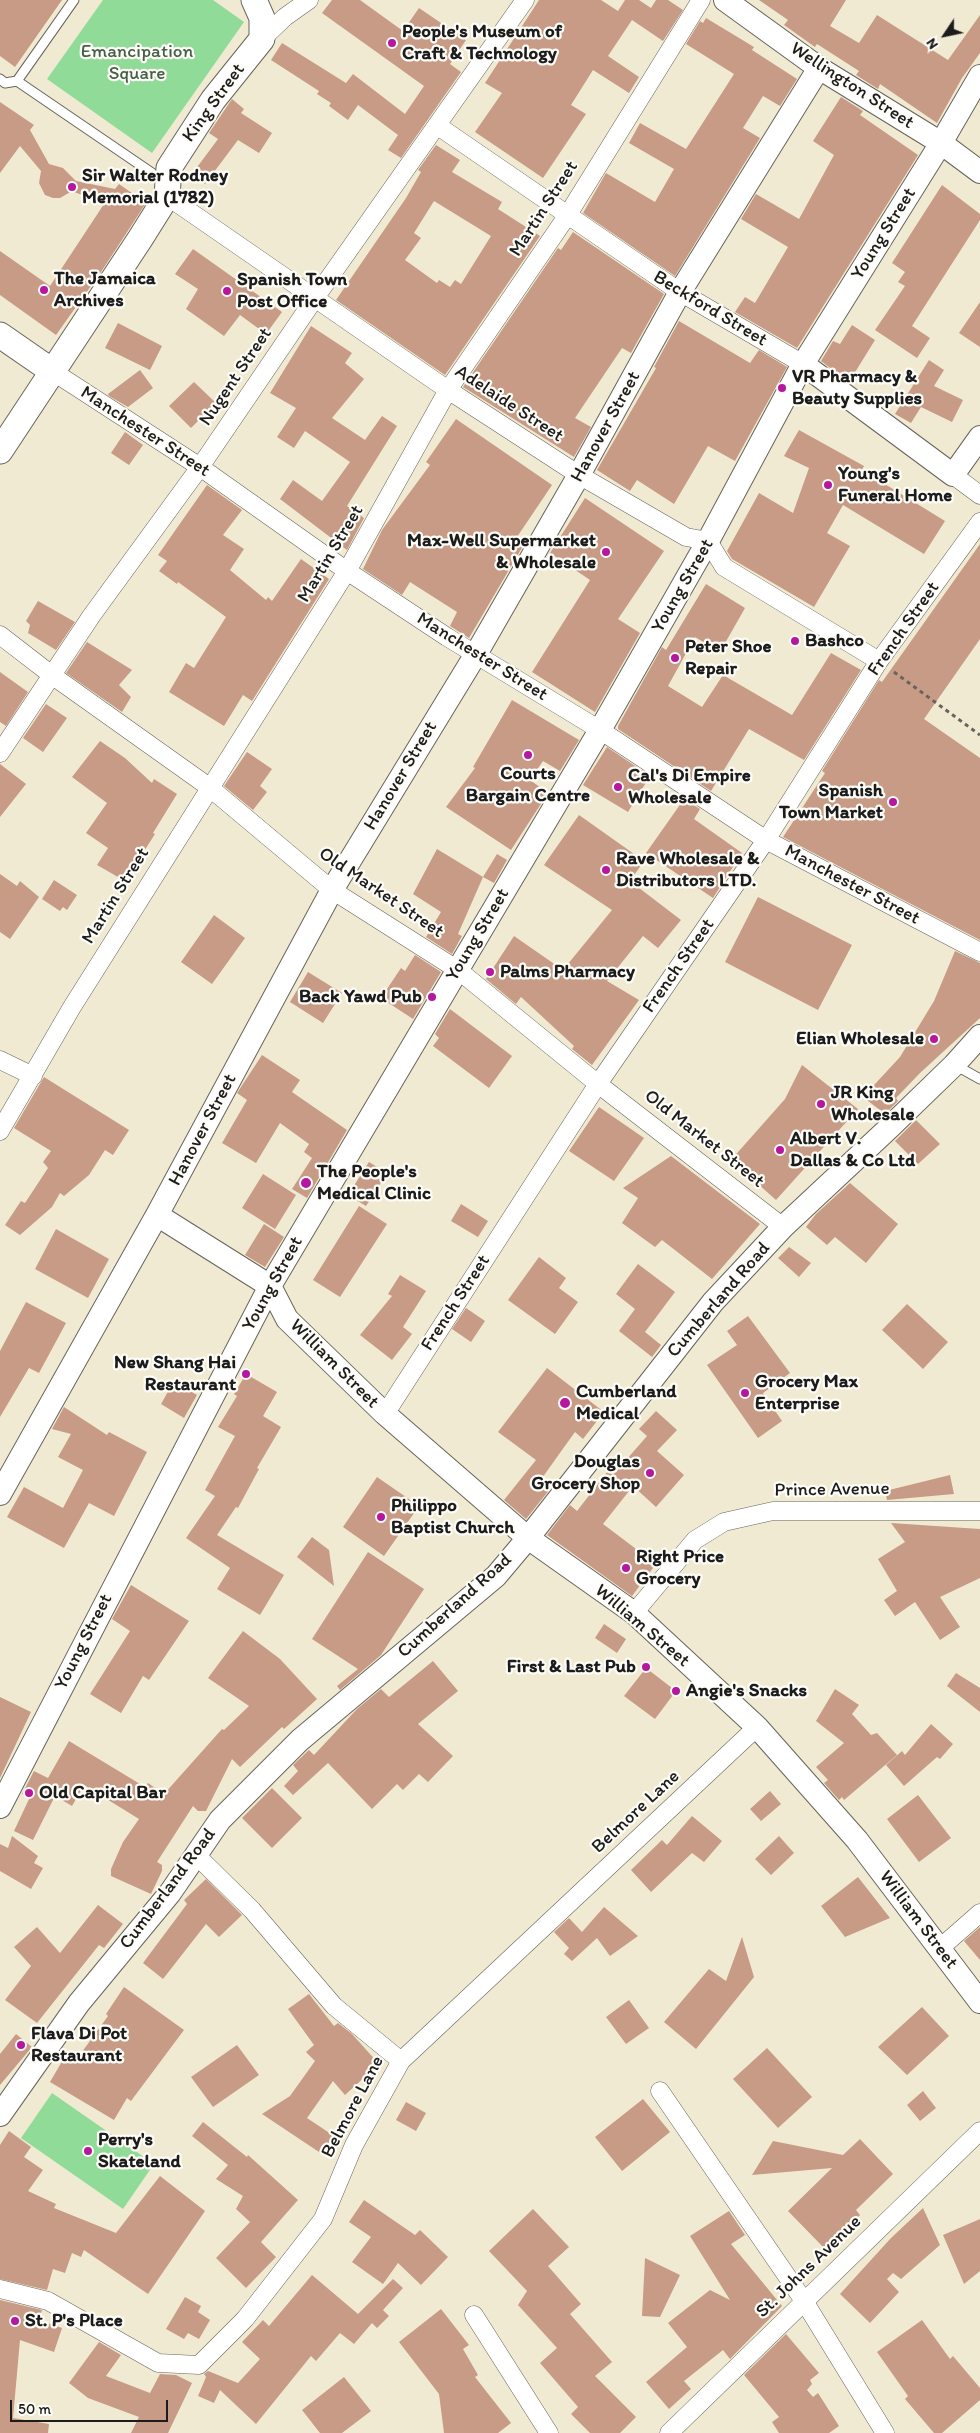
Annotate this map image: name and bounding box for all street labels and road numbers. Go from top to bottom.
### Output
street label: Wellington Street [786,38,918,134]
street label: King Street [178,59,250,147]
street label: Martin Street [505,157,583,261]
street label: Young Street [847,184,921,284]
street label: Beckford Street [649,266,771,352]
street label: Nugent Street [195,323,277,431]
street label: Adelaide Street [450,360,568,448]
street label: Hanover Street [566,367,646,487]
street label: Manchester Street [76,382,214,482]
street label: Martin Street [293,501,369,607]
street label: Young Street [647,535,719,637]
street label: French Street [863,577,945,681]
street label: Manchester Street [412,608,552,706]
street label: Hanover Street [359,717,443,835]
street label: Manchester Street [780,840,924,930]
street label: Martin Street [77,843,155,949]
street label: Old Market Street [314,843,448,943]
street label: Young Street [441,884,515,986]
street label: French Street [638,914,720,1018]
street label: Hanover Street [164,1070,242,1190]
street label: Old Market Street [639,1085,769,1193]
street label: Young Street [238,1233,308,1335]
street label: Cumberland Road [663,1237,775,1363]
street label: French Street [417,1251,495,1355]
street label: William Street [285,1315,383,1413]
street label: Prince Avenue [774,1478,890,1502]
street label: Cumberland Road [393,1549,517,1663]
street label: William Street [590,1580,694,1672]
street label: Young Street [50,1590,118,1694]
street label: Belmore Lane [587,1766,685,1858]
street label: Cumberland Road [115,1824,221,1954]
street label: William Street [874,1866,962,1974]
street label: Belmore Lane [317,2052,389,2162]
street label: St. Johns Avenue [751,2211,867,2323]

